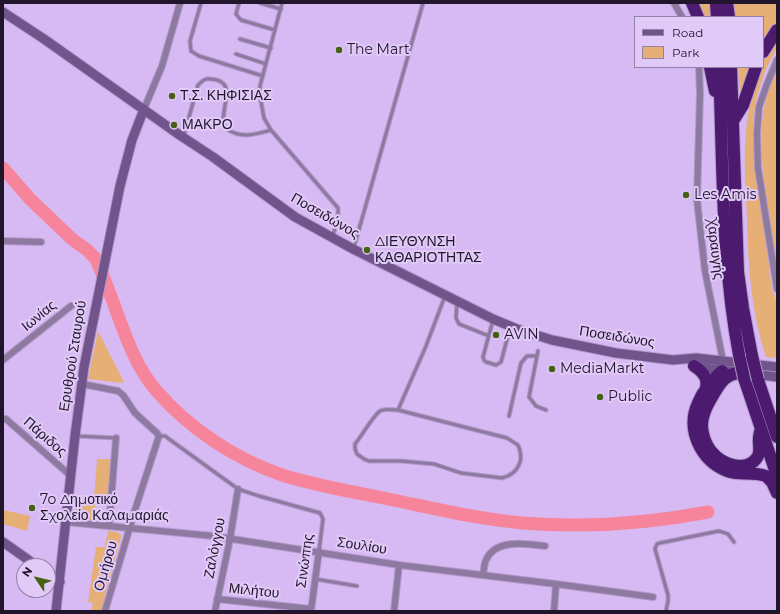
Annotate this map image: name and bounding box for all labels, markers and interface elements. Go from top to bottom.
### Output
legend [634,16,764,68]
text: Road [672,25,703,40]
place label: The Mart [347,42,410,58]
marker: The Mart [334,45,344,55]
text: Park [672,45,699,60]
place label: Τ.Σ. ΚΗΦΙΣΙΑΣ [180,88,272,104]
marker: Τ.Σ. ΚΗΦΙΣΙΑΣ [167,91,177,101]
place label: ΜΑΚΡΟ [182,117,233,133]
marker: ΜΑΚΡΟ [169,120,179,130]
place label: Les Amis [694,187,757,203]
street label: Ποσειδώνος [288,190,362,242]
marker: Les Amis [681,190,691,200]
street label: Χαραυγής [703,218,727,280]
place label: ΔΙΕΥΘΥΝΣΗ ΚΑΘΑΡΙΟΤΗΤΑΣ [375,234,482,266]
marker: ΔΙΕΥΘΥΝΣΗ ΚΑΘΑΡΙΟΤΗΤΑΣ [362,245,372,255]
street label: Ιωνίας [18,297,60,335]
street label: Ερυθρού Σταυρού [56,299,90,413]
street label: Ποσειδώνος [578,323,656,351]
place label: AVIN [504,327,539,343]
marker: AVIN [491,330,501,340]
place label: MediaMarkt [560,361,645,377]
marker: MediaMarkt [547,364,557,374]
place label: Public [608,389,652,405]
marker: Public [595,392,605,402]
street label: Πάριδος [20,414,70,460]
place label: 7o Δημοτικό Σχολείο Καλαμαριάς [40,492,169,524]
marker: 7o Δημοτικό Σχολείο Καλαμαριάς [27,503,37,513]
street label: Ζαλόγγου [201,516,229,580]
street label: Σινώπης [293,533,317,589]
street label: Σουλίου [336,534,388,558]
street label: Ομήρου [91,539,121,593]
north arrow [16,558,56,598]
text: N [19,564,35,579]
street label: Μιλήτου [228,580,280,602]

